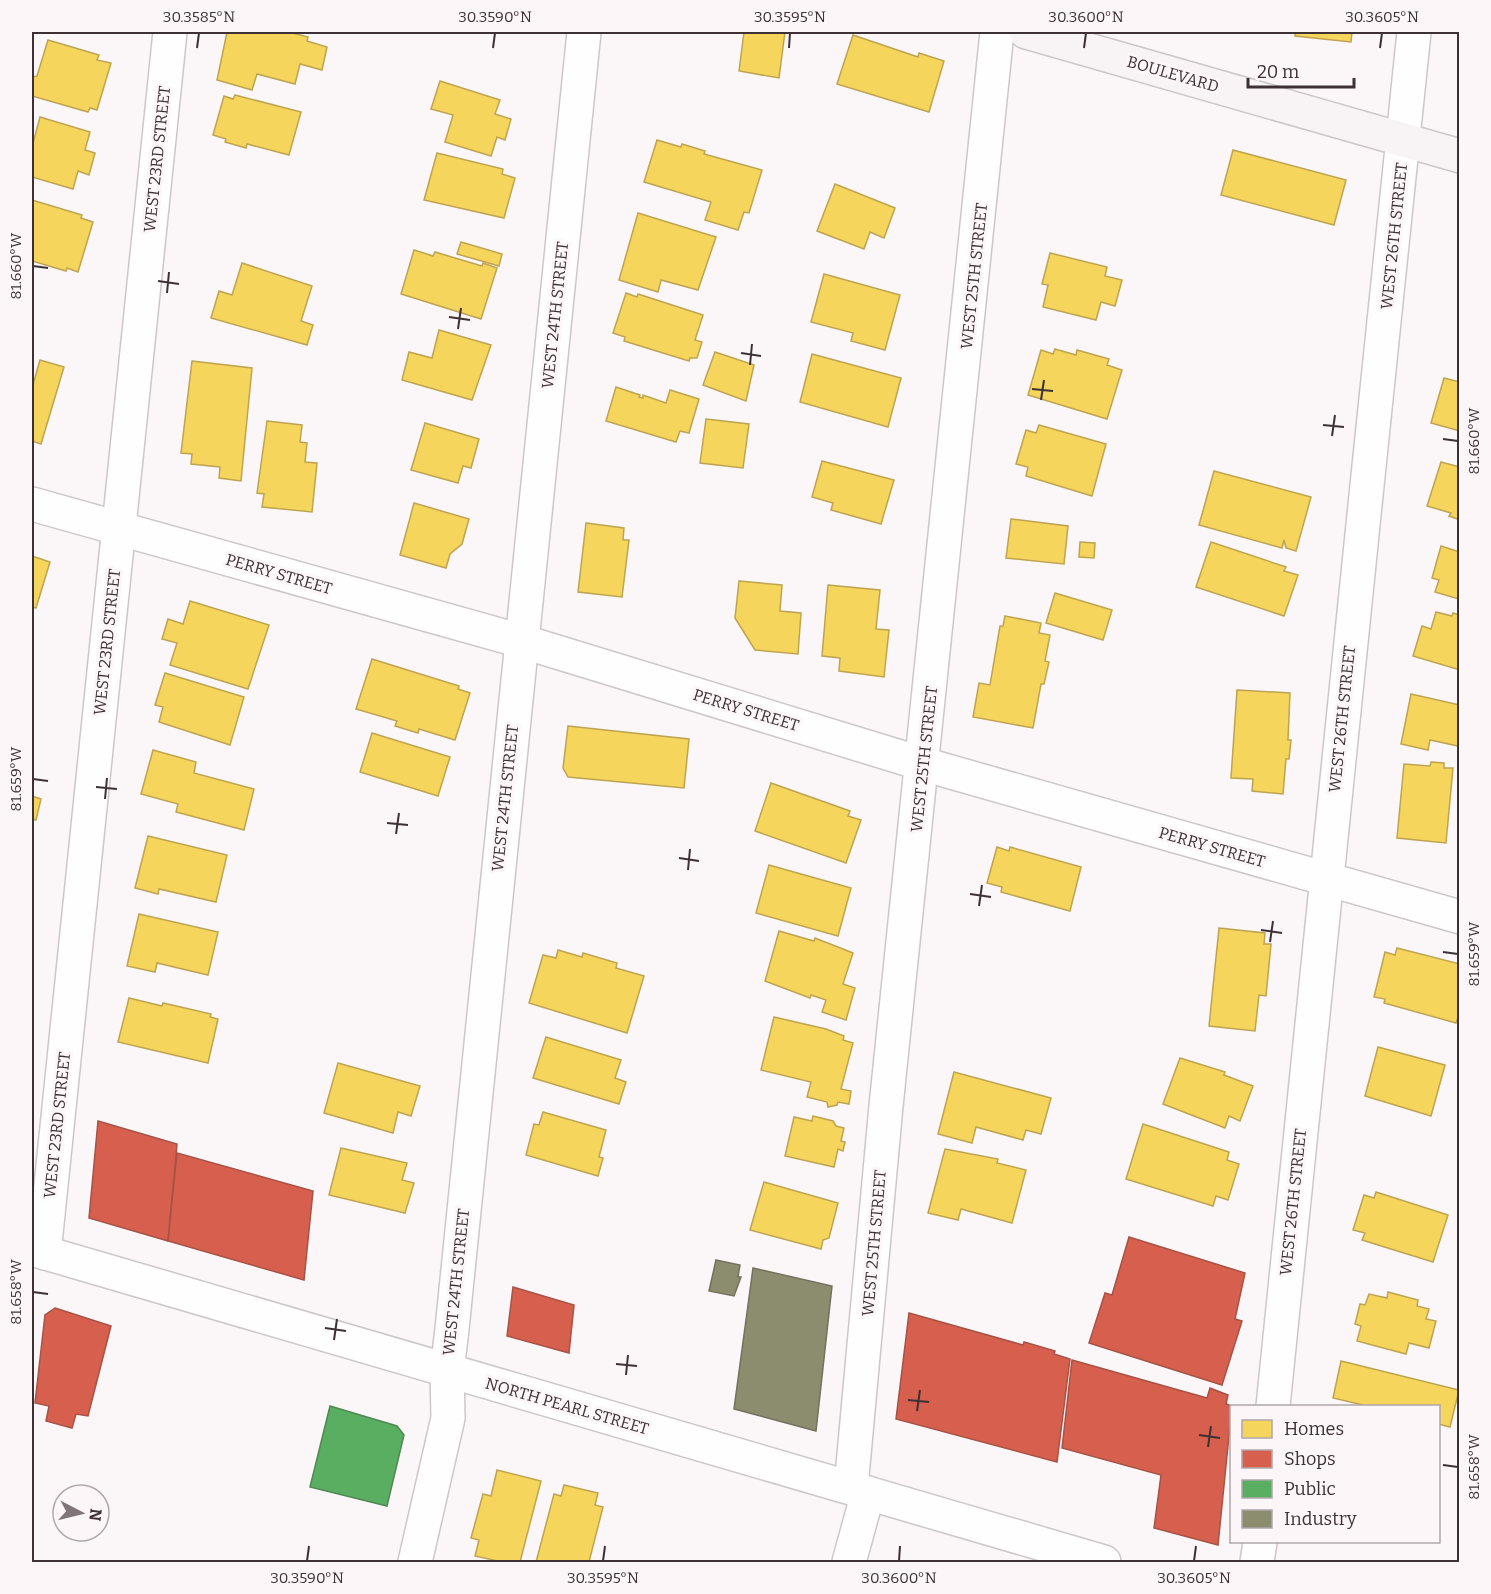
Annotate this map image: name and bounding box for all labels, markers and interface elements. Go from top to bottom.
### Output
text: 30.3585°N [163,8,235,26]
text: 30.3590°N [458,8,532,26]
text: 30.3595°N [754,8,826,26]
text: 30.3600°N [1048,8,1124,26]
text: 30.3605°N [1345,8,1419,26]
scale bar [1248,51,1354,89]
street label: BOULEVARD [1125,52,1221,96]
text: 20 m [1257,61,1299,83]
street label: WEST 23RD STREET [140,85,174,233]
street label: WEST 26TH STREET [1377,162,1411,310]
street label: WEST 25TH STREET [957,202,991,350]
text: 81.660°W [7,232,25,299]
street label: WEST 24TH STREET [538,241,572,389]
text: 81.660°W [1465,407,1483,474]
street label: PERRY STREET [224,550,334,598]
street label: WEST 23RD STREET [90,568,124,716]
street label: WEST 26TH STREET [1325,645,1359,793]
street label: PERRY STREET [691,685,801,735]
street label: WEST 25TH STREET [907,685,941,833]
street label: WEST 24TH STREET [488,724,522,872]
text: 81.659°W [7,746,25,811]
street label: PERRY STREET [1157,823,1267,871]
text: 81.659°W [1465,921,1483,986]
street label: WEST 23RD STREET [40,1051,74,1199]
street label: WEST 26TH STREET [1276,1128,1310,1276]
street label: WEST 25TH STREET [858,1169,890,1317]
street label: WEST 24TH STREET [439,1208,473,1356]
text: 81.658°W [7,1259,25,1325]
street label: NORTH PEARL STREET [483,1374,651,1438]
legend [1230,1405,1440,1543]
text: Homes [1284,1418,1344,1440]
text: 81.658°W [1465,1434,1483,1500]
text: Shops [1284,1448,1336,1470]
text: Public [1284,1478,1336,1500]
north arrow [51,1483,111,1543]
text: N [85,1507,106,1522]
text: Industry [1284,1508,1357,1530]
text: 30.3590°N [270,1569,344,1587]
text: 30.3595°N [567,1569,639,1587]
text: 30.3600°N [861,1569,937,1587]
text: 30.3605°N [1157,1569,1231,1587]

